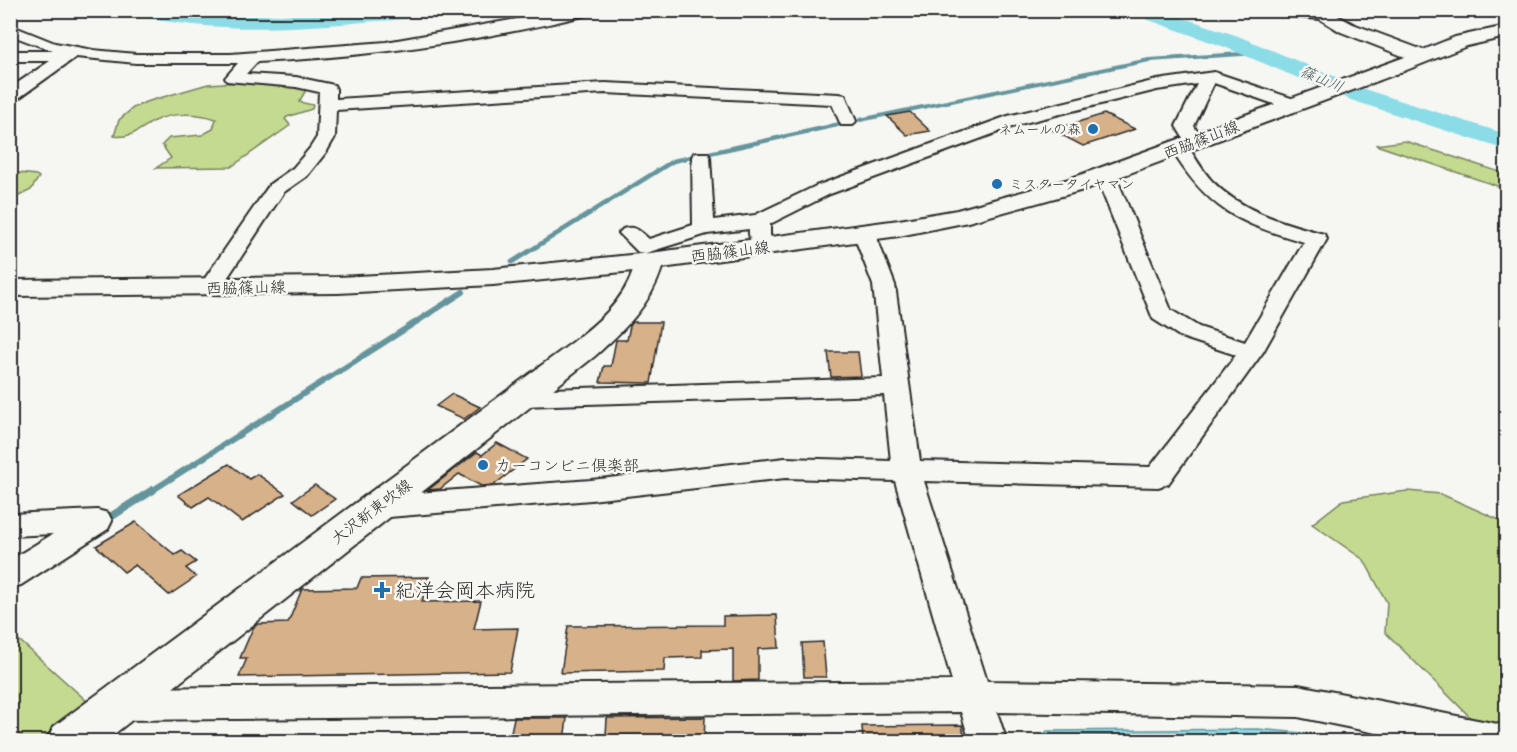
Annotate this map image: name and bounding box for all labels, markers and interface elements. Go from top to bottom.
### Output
water label: 篠山川 [1296,60,1347,100]
street label: 西脇篠山線 [1160,114,1243,166]
place label: ネムールの森 [998,119,1081,141]
marker: ネムールの森 [1086,122,1100,136]
place label: ミスタータイヤマン [1009,174,1134,196]
marker: ミスタータイヤマン [990,177,1004,191]
street label: 西脇篠山線 [689,235,771,270]
street label: 西脇篠山線 [206,275,286,302]
place label: カーコンビニ倶楽部 [495,454,639,479]
marker: カーコンビニ倶楽部 [476,458,490,472]
street label: 大沢新東吹線 [326,473,418,551]
place label: 紀洋会岡本病院 [395,576,535,608]
marker: 紀洋会岡本病院 [373,581,391,599]

